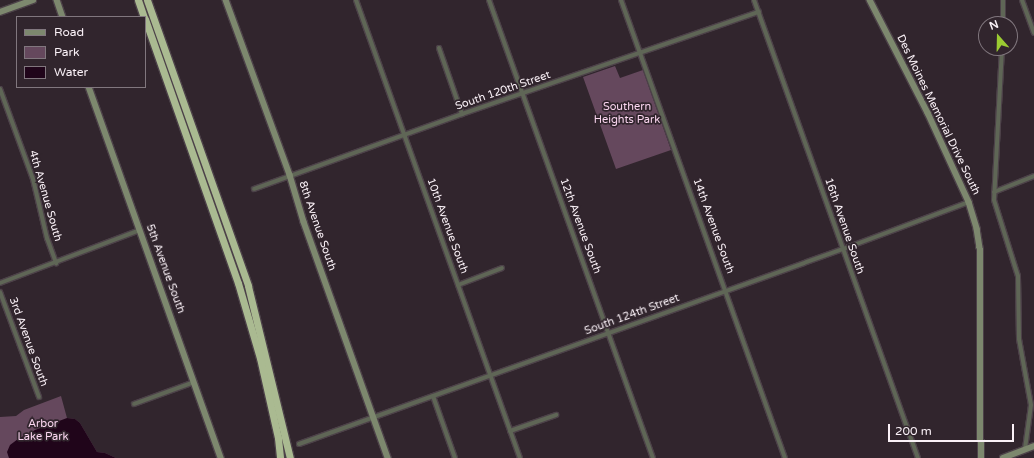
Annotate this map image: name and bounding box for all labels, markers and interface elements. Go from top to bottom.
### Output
legend [16,16,146,88]
north arrow [978,16,1018,56]
text: N [988,18,1000,33]
text: Road [54,25,84,39]
street label: Des Moines Memorial Drive South [893,33,983,197]
text: Park [54,45,80,59]
text: Water [54,65,88,79]
street label: South 120th Street [454,69,552,113]
park label: Southern Heights Park [594,101,660,127]
street label: 4th Avenue South [26,149,64,243]
street label: 10th Avenue South [424,176,470,276]
street label: 12th Avenue South [557,176,603,276]
street label: 14th Avenue South [690,176,736,276]
street label: 16th Avenue South [821,176,867,276]
street label: 8th Avenue South [295,179,339,273]
street label: 5th Avenue South [143,223,187,315]
street label: South 124th Street [583,292,681,338]
street label: 3rd Avenue South [6,296,50,388]
scale bar [890,416,1016,442]
park label: Arbor Lake Park [18,418,68,444]
text: 200 m [895,424,932,438]

